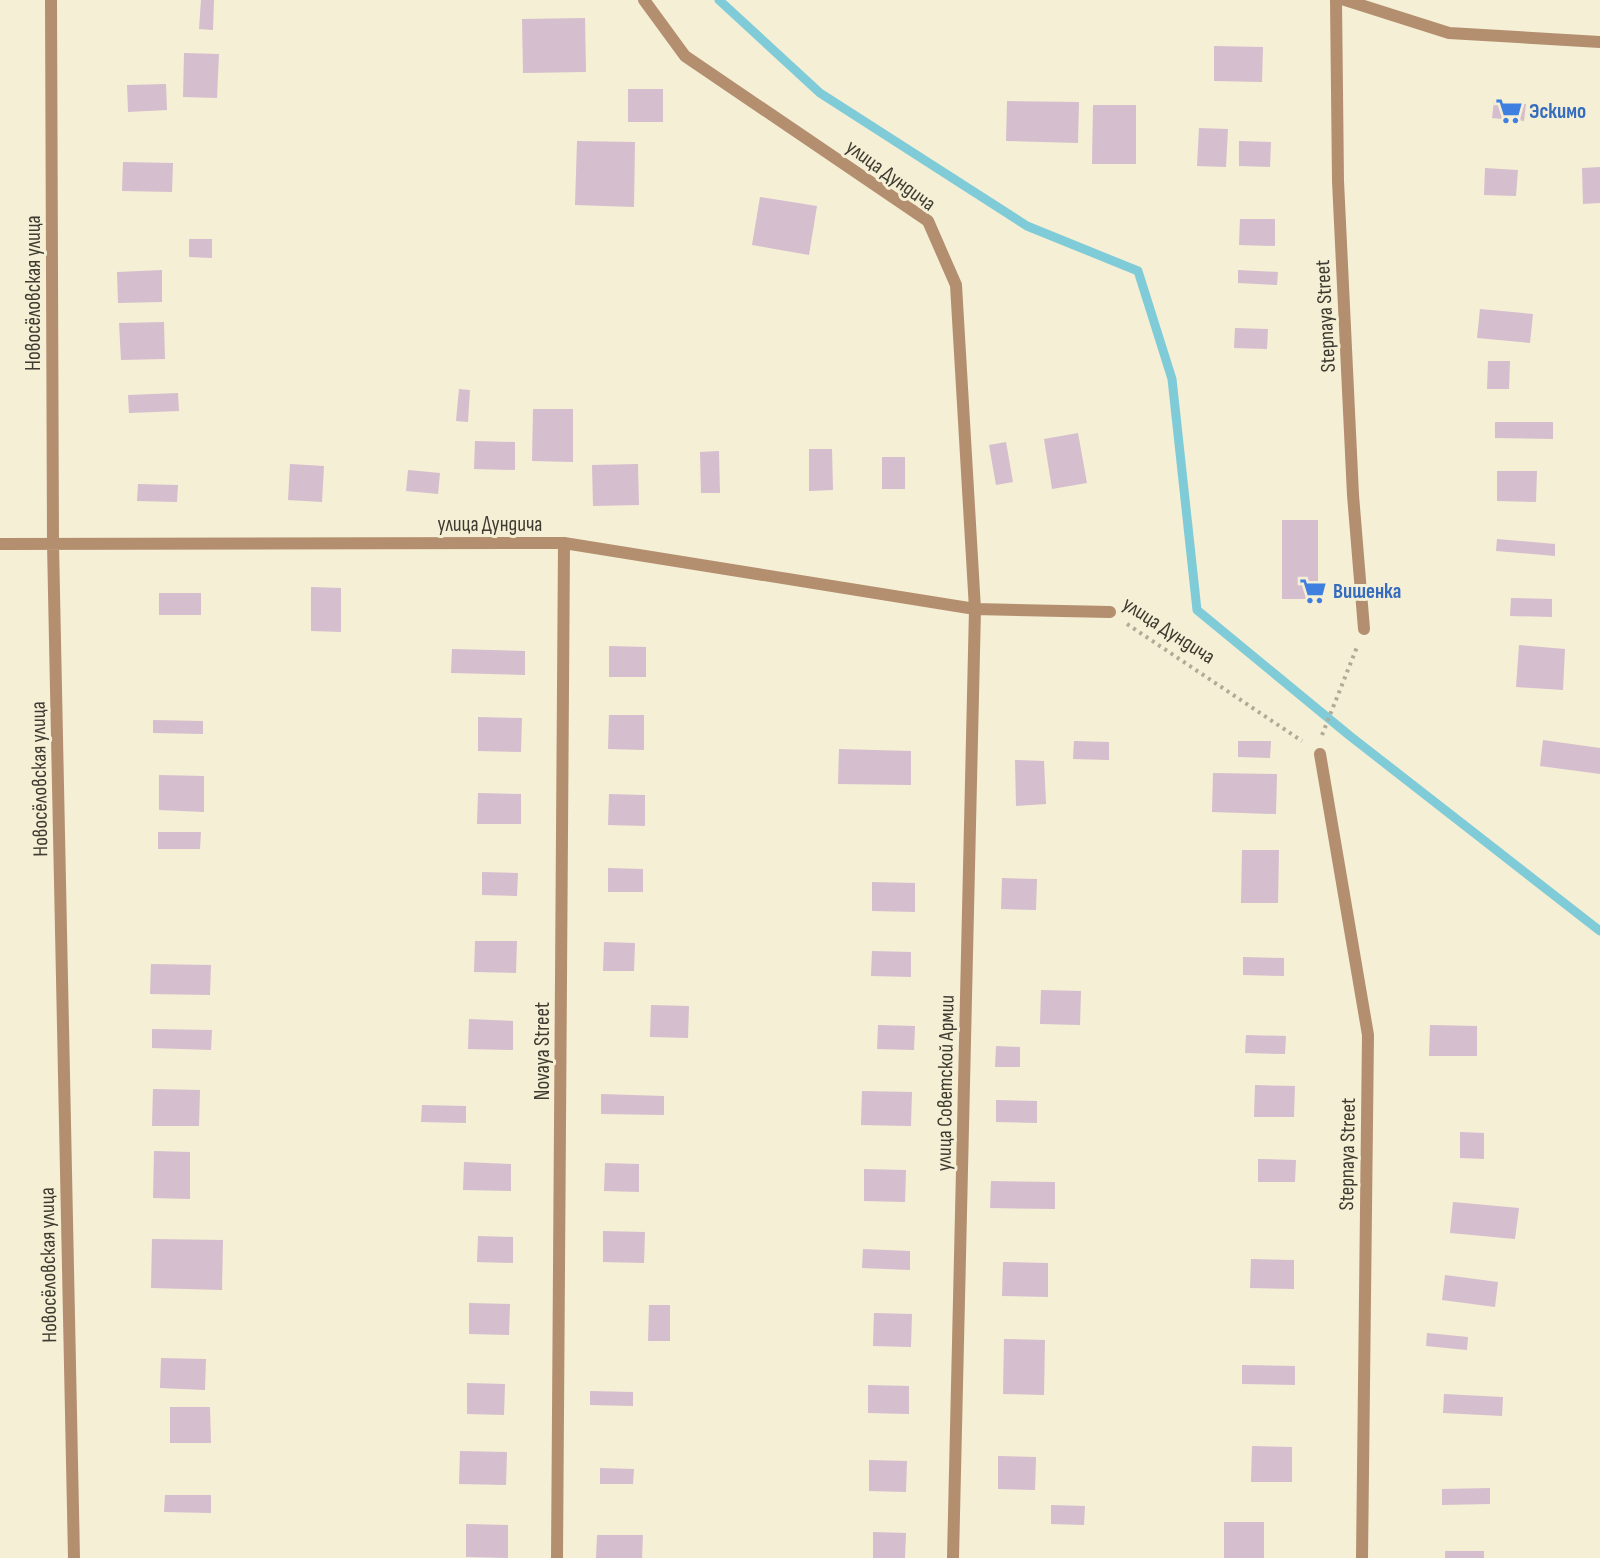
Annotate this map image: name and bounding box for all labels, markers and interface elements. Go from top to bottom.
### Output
supermarket icon: Эскимо [1494,96,1524,126]
place label: Эскимо [1529,99,1586,124]
street label: улица Дундича [841,134,940,216]
street label: Новосёловская улица [21,215,46,371]
street label: Stepnaya Street [1310,259,1341,373]
street label: улица Дундича [438,512,542,537]
supermarket icon: Вишенка [1298,576,1328,606]
place label: Вишенка [1333,579,1401,604]
street label: улица Дундича [1118,591,1220,669]
street label: Новосёловская улица [26,701,53,857]
street label: улица Советской Армии [931,995,960,1171]
street label: Novaya Street [530,1002,555,1100]
street label: Stepnaya Street [1334,1097,1361,1211]
street label: Новосёловская улица [35,1187,62,1343]

